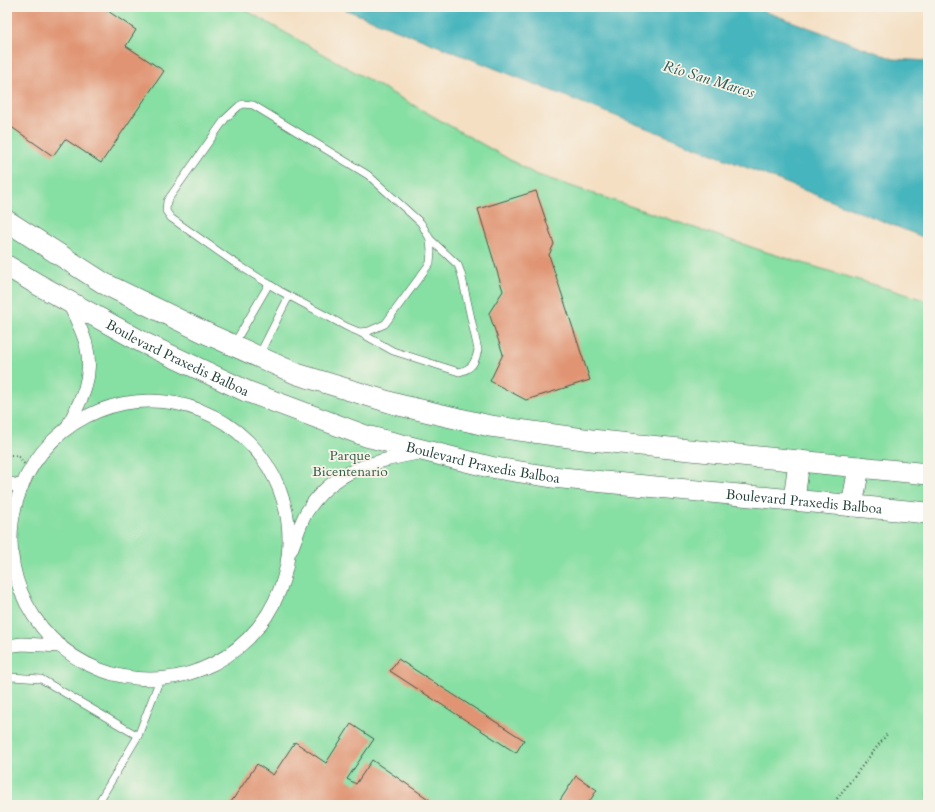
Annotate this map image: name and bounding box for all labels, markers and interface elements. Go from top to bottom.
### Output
water label: Río San Marcos [661,56,757,102]
street label: Boulevard Praxedis Balboa [103,315,252,401]
street label: Boulevard Praxedis Balboa [404,437,561,488]
park label: Parque Bicentenario [312,446,388,481]
street label: Boulevard Praxedis Balboa [725,485,883,519]

